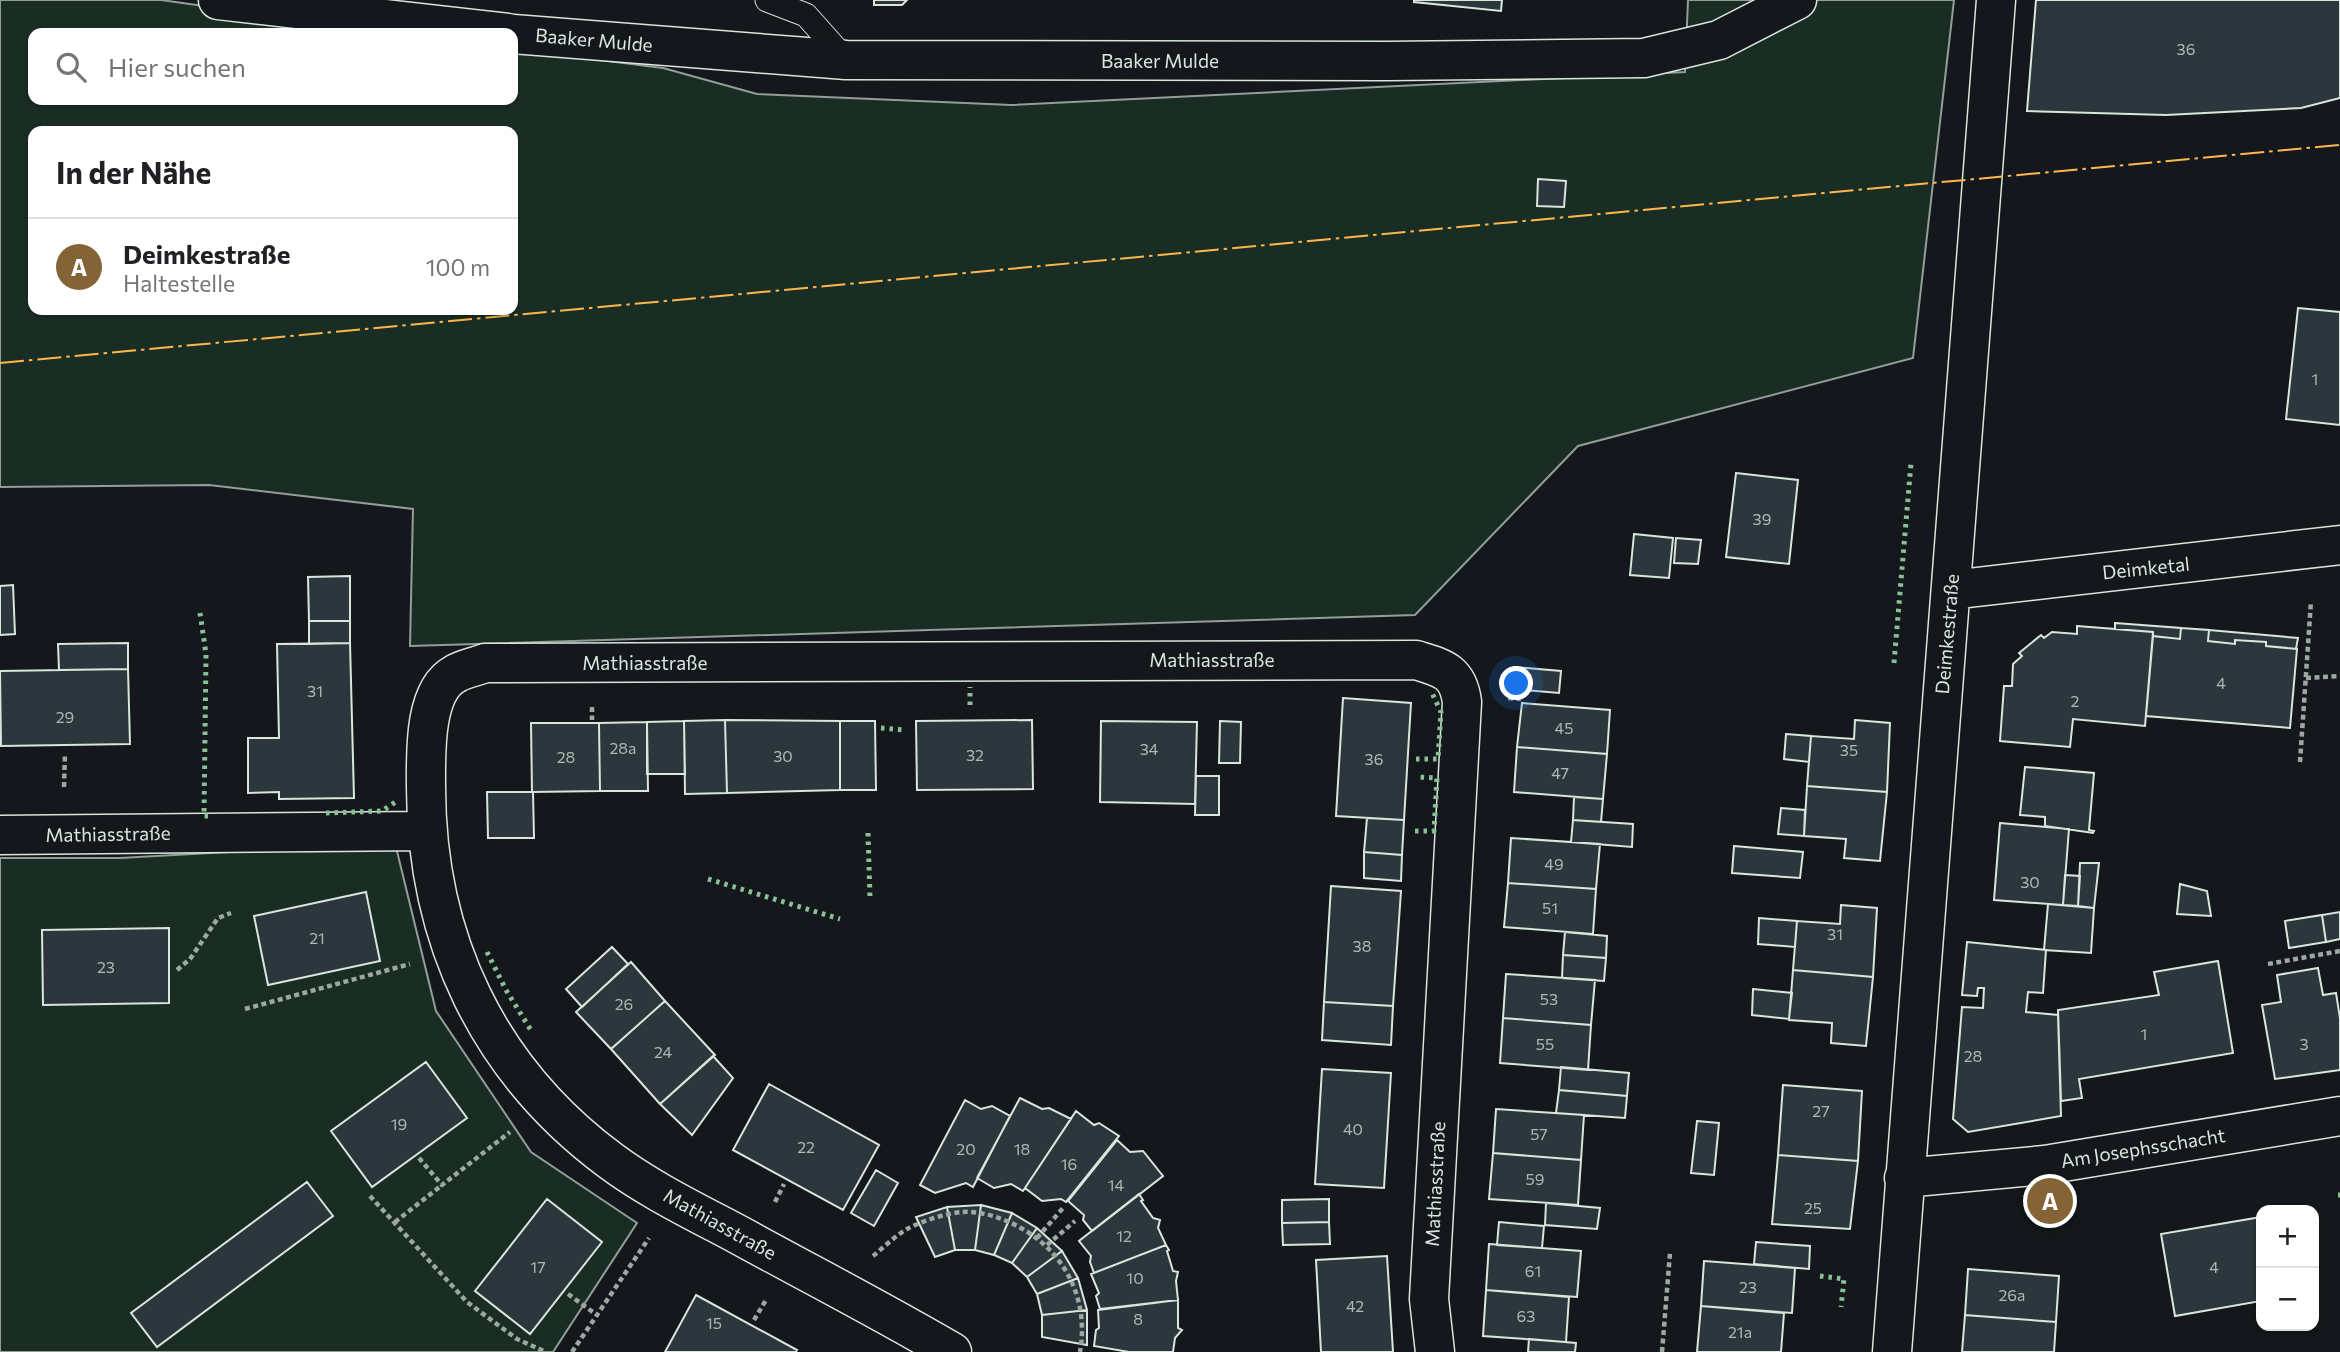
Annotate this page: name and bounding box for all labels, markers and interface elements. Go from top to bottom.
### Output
street label: Baaker Mulde [534,23,654,56]
search box [28,28,518,105]
house number: 36 [2177,39,2195,58]
icon: search [52,48,90,86]
street label: Baaker Mulde [1101,49,1219,72]
text: Hier suchen [108,51,246,82]
text: In der Nähe [56,153,211,190]
text: Deimkestraße [123,238,290,269]
text: A [71,253,87,281]
text: 100 m [426,253,490,281]
text: Haltestelle [123,269,235,297]
house number: 1 [2312,369,2318,388]
house number: 39 [1753,509,1771,528]
street label: Deimketal [2101,551,2191,584]
street label: Deimkestraße [1930,573,1963,695]
street label: Mathiasstraße [1149,648,1275,671]
street label: Mathiasstraße [582,651,708,674]
your location [1499,666,1533,700]
house number: 4 [2216,673,2226,692]
house number: 31 [307,681,323,700]
house number: 2 [2071,691,2080,710]
house number: 29 [56,707,74,726]
house number: 45 [1555,718,1573,737]
house number: 28a [610,738,636,757]
house number: 34 [1140,739,1159,758]
house number: 35 [1840,740,1858,759]
house number: 32 [966,745,984,764]
house number: 30 [773,746,793,765]
house number: 28 [557,747,575,766]
house number: 36 [1365,749,1383,768]
house number: 47 [1551,763,1569,782]
street label: Mathiasstraße [45,821,171,846]
house number: 49 [1544,854,1564,873]
house number: 30 [2020,872,2040,891]
house number: 51 [1542,898,1558,917]
house number: 31 [1827,924,1843,943]
house number: 21 [309,928,325,947]
house number: 38 [1353,936,1371,955]
house number: 23 [97,957,115,976]
house number: 53 [1540,989,1558,1008]
house number: 26 [615,994,633,1013]
house number: 1 [2141,1024,2147,1043]
house number: 55 [1536,1034,1554,1053]
house number: 3 [2299,1034,2309,1053]
house number: 24 [654,1042,672,1061]
house number: 28 [1964,1046,1982,1065]
house number: 27 [1812,1101,1830,1120]
house number: 19 [391,1114,407,1133]
house number: 40 [1343,1119,1363,1138]
street label: Mathiasstraße [1420,1121,1449,1247]
street label: Am Josephsschacht [2059,1123,2227,1172]
house number: 57 [1530,1124,1548,1143]
house number: 22 [797,1137,815,1156]
house number: 20 [956,1139,976,1158]
house number: 18 [1014,1139,1030,1158]
house number: 16 [1061,1154,1077,1173]
house number: 59 [1526,1169,1544,1188]
house number: 14 [1108,1175,1125,1194]
pin: A [2027,1175,2073,1227]
street label: Mathiasstraße [660,1183,781,1264]
house number: 25 [1804,1198,1822,1217]
map controls [2256,1205,2319,1331]
button: + [2256,1205,2319,1268]
house number: 12 [1116,1226,1132,1245]
house number: 17 [530,1257,546,1276]
house number: 4 [2209,1257,2219,1276]
house number: 61 [1525,1261,1541,1280]
house number: 10 [1126,1268,1144,1287]
button: − [2256,1268,2319,1331]
house number: 23 [1739,1277,1757,1296]
house number: 26a [1999,1285,2025,1304]
house number: 42 [1346,1296,1364,1315]
house number: 63 [1517,1306,1535,1325]
house number: 8 [1133,1309,1143,1328]
house number: 15 [706,1313,722,1332]
house number: 21a [1728,1322,1752,1341]

